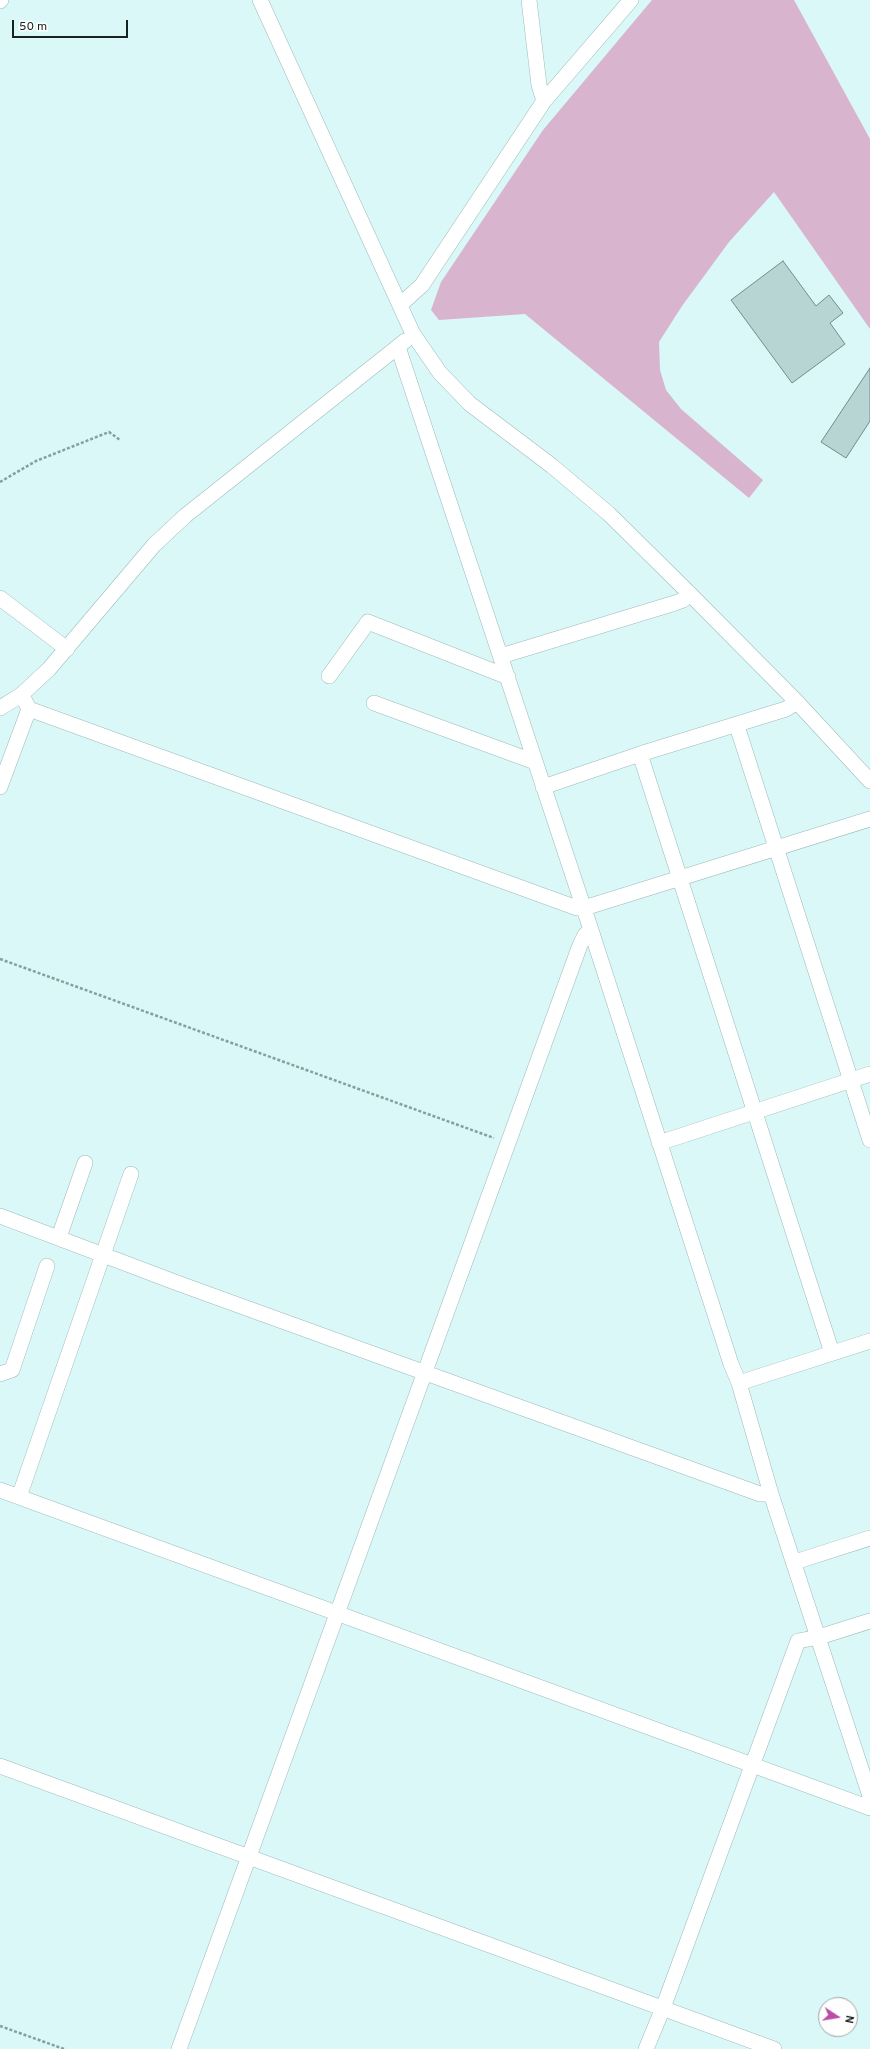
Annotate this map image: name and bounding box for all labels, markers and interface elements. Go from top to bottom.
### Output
scale bar [14,12,130,38]
text: 50 m [19,19,47,35]
north arrow [818,1997,858,2037]
text: N [841,2014,856,2025]

